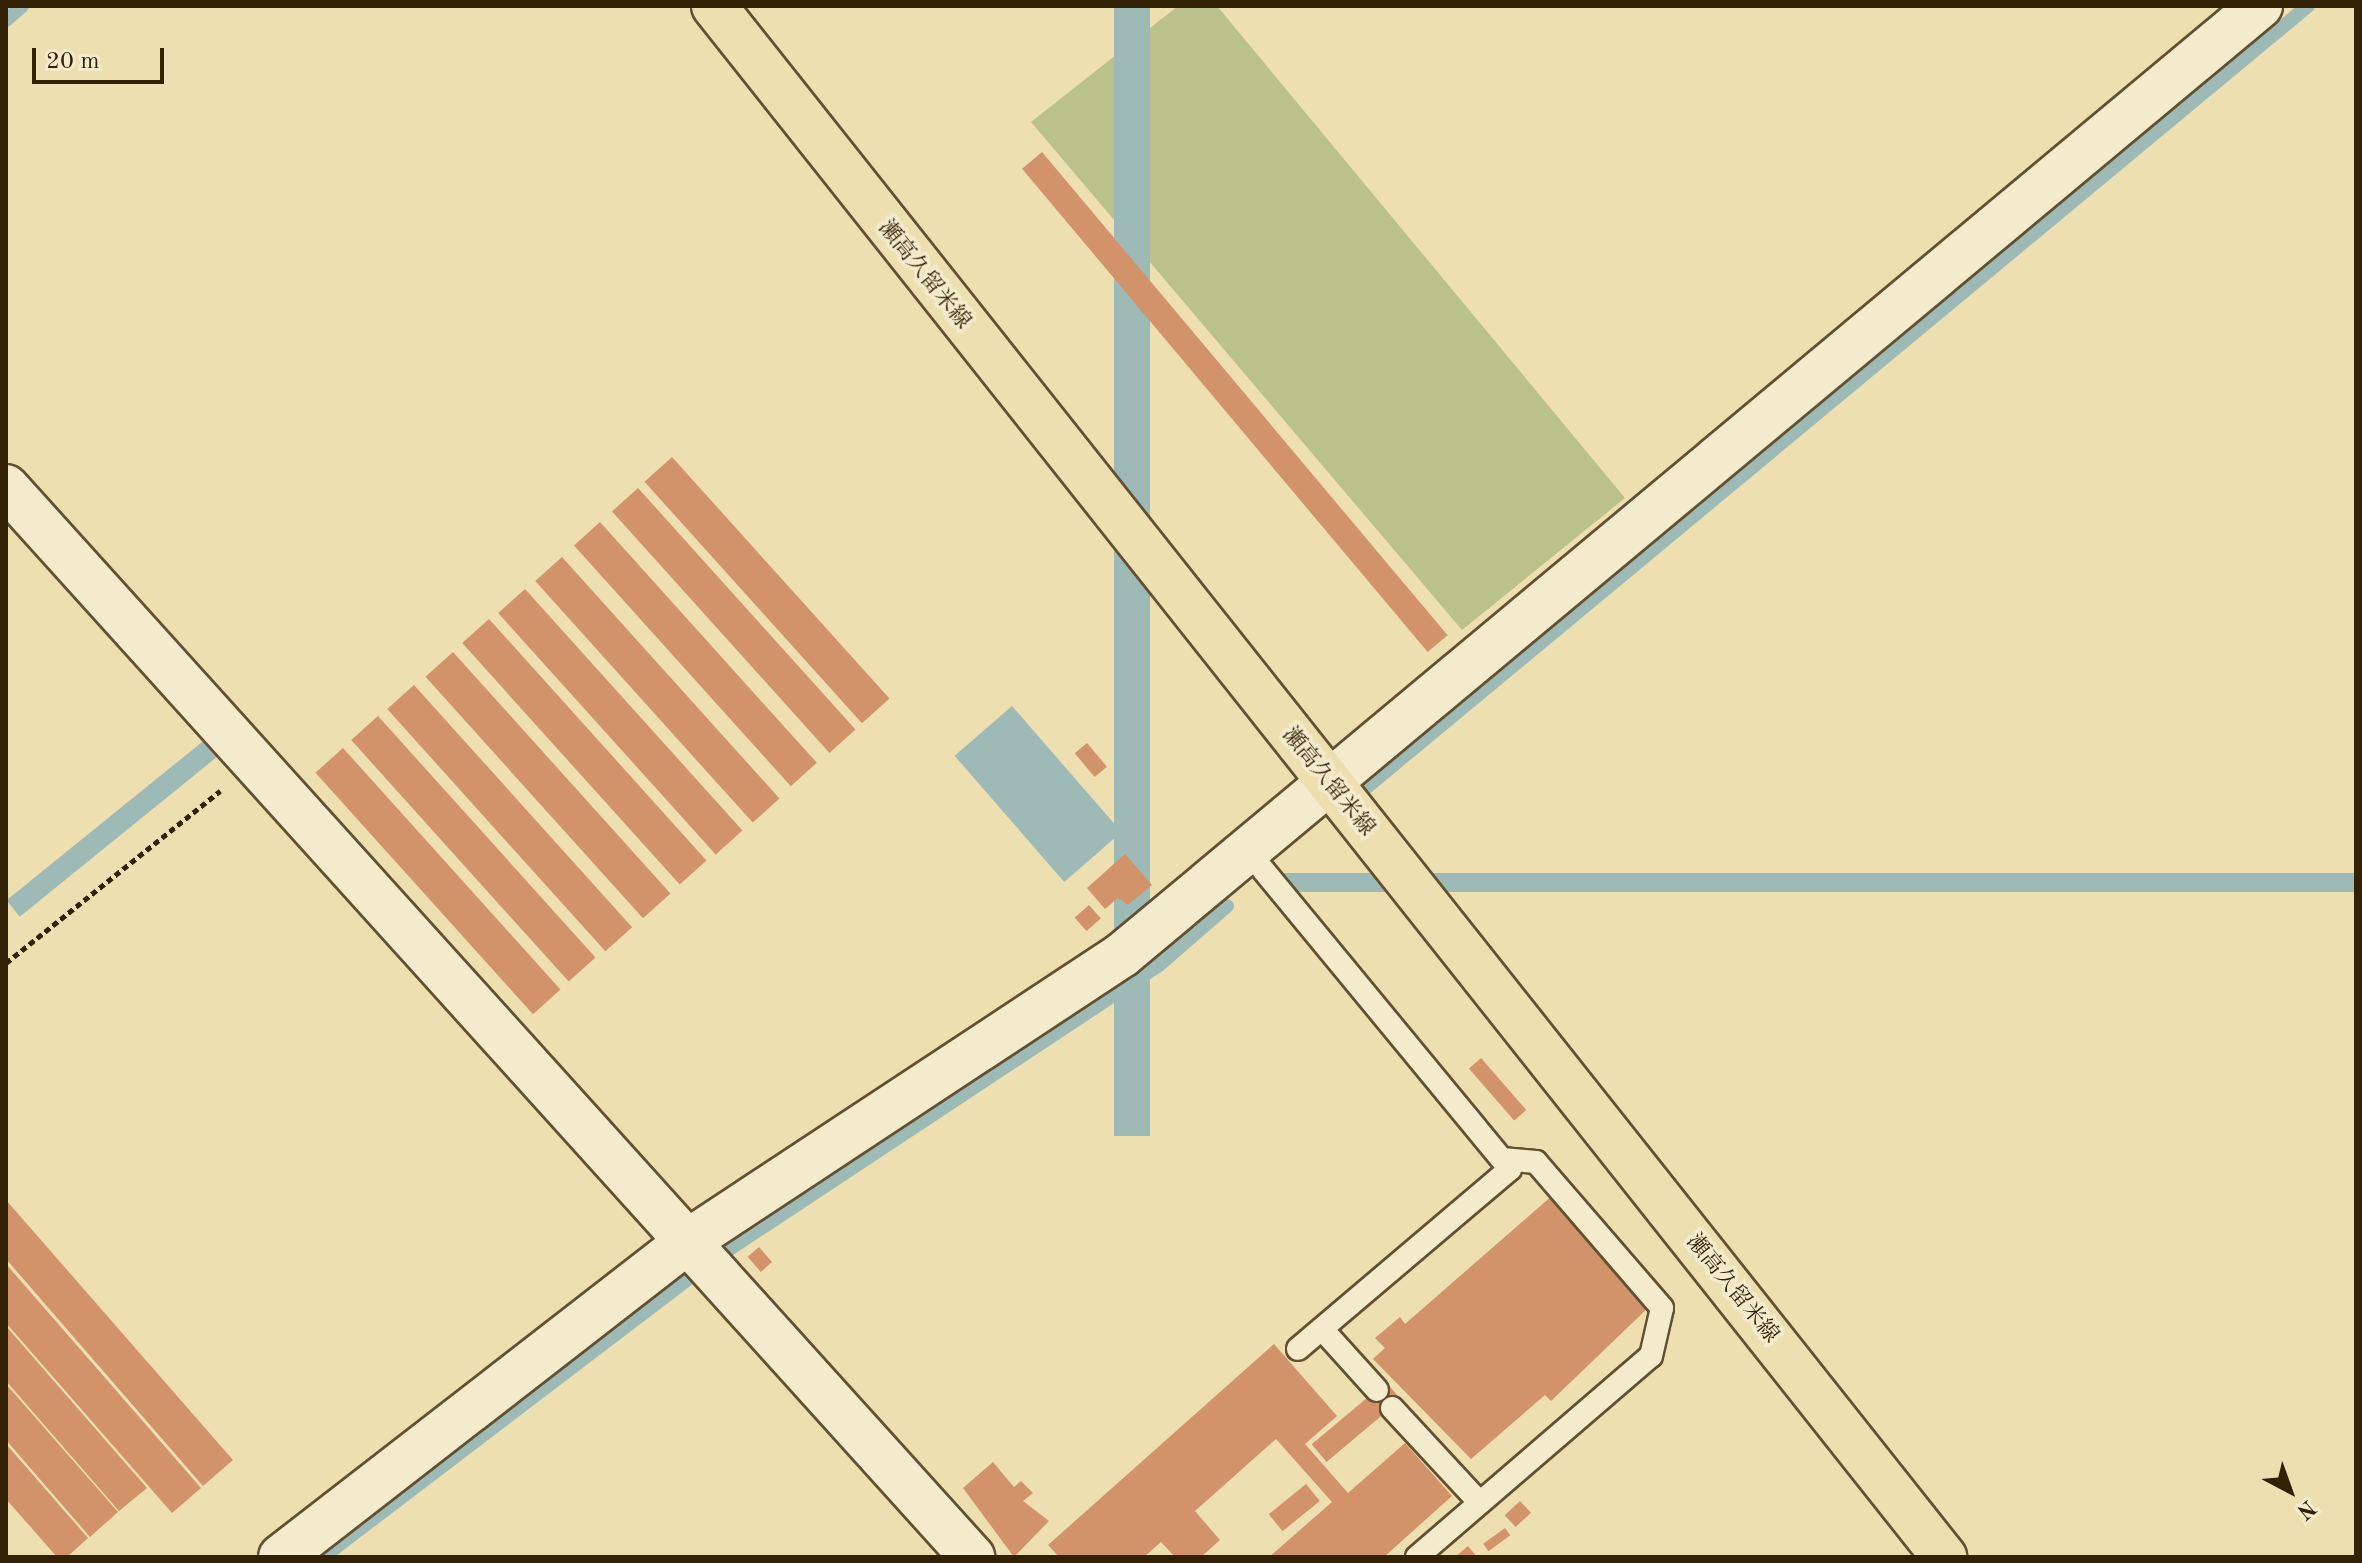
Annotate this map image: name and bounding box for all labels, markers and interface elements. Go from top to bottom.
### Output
scale bar [36,32,168,82]
text: 20 m [46,50,100,74]
street label: 瀬高久留米線 [872,215,976,335]
street label: 瀬高久留米線 [1276,722,1380,842]
street label: 瀬高久留米線 [1680,1229,1784,1349]
north arrow [2250,1451,2330,1531]
text: N [2292,1495,2319,1523]

